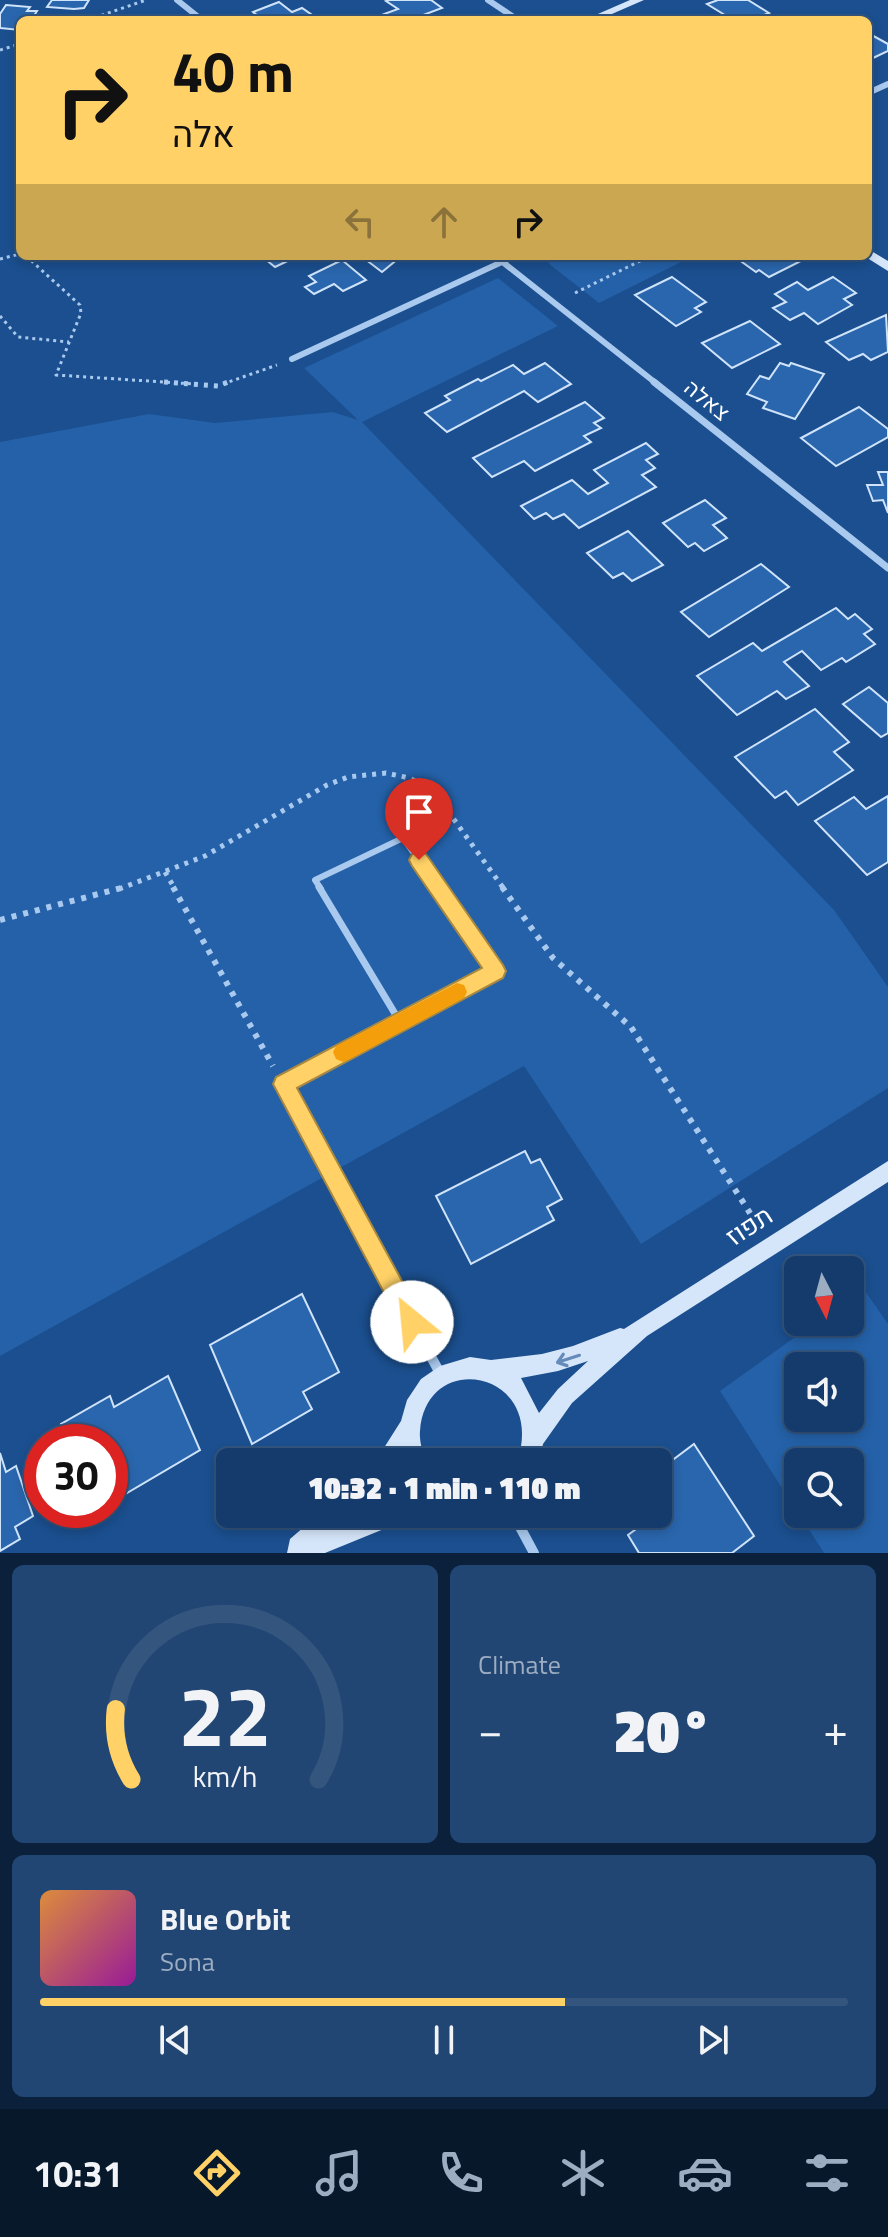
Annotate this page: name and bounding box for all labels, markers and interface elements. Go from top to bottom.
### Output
text: 40 m [172,29,294,114]
icon: right [40,48,144,152]
text: אלה [172,106,235,161]
icon: left [338,200,382,244]
icon: ahead [422,200,466,244]
icon: right [506,200,550,244]
street label: צאלה [677,371,737,429]
pin [385,778,453,860]
icon: arrive [397,790,441,834]
street label: תפוז [717,1196,780,1255]
north arrow [784,1256,864,1336]
map controls [784,1256,864,1528]
position arrow [370,1280,454,1364]
button: sound [784,1352,864,1432]
one-way arrow [555,1353,580,1368]
speed limit sign: 30 [24,1424,128,1528]
button: search [784,1448,864,1528]
text: 10:32 · 1 min · 110 m [308,1465,580,1511]
text: Climate [478,1645,561,1684]
text: 22 [178,1652,272,1778]
text: 20° [614,1684,713,1775]
text: − [478,1696,503,1763]
text: + [823,1696,848,1763]
text: km/h [193,1755,257,1798]
text: Blue Orbit [160,1896,291,1942]
text: Sona [160,1942,215,1981]
icon: previous [153,2018,197,2062]
icon: pause [422,2018,466,2062]
icon: next [691,2018,735,2062]
icon: directions [189,2145,245,2201]
icon: music [311,2145,367,2201]
icon: phone [433,2145,489,2201]
icon: climate [555,2145,611,2201]
icon: car [677,2145,733,2201]
icon: filters [799,2145,855,2201]
text: 10:31 [33,2146,123,2201]

